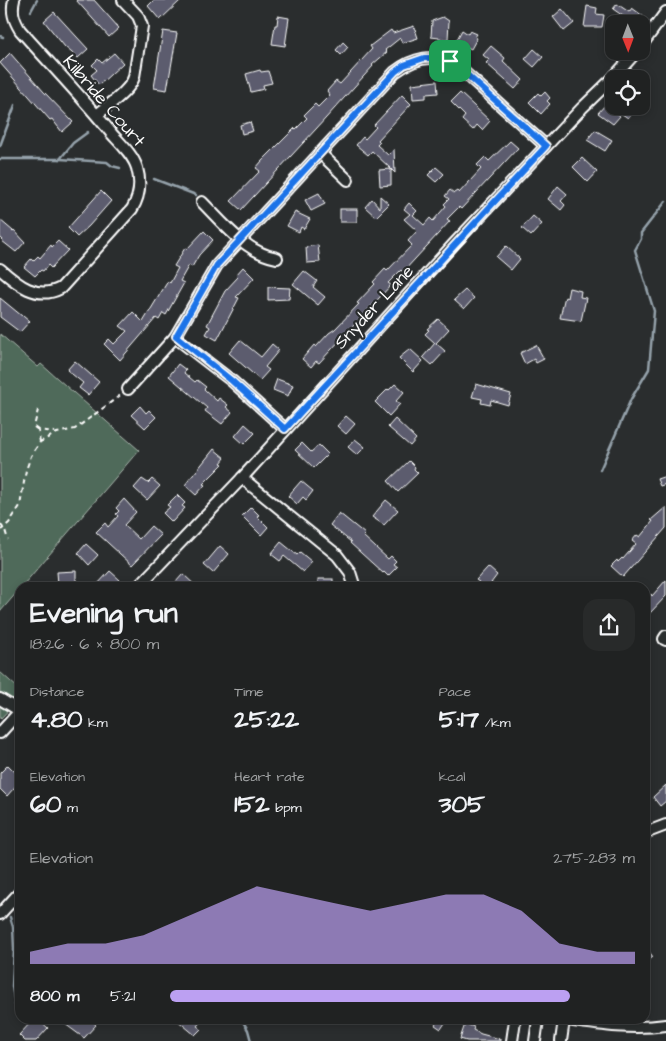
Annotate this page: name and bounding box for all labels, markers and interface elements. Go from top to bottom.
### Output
north arrow [605,15,650,60]
map controls [605,15,650,115]
pin [429,40,471,82]
icon: arrive [436,47,464,75]
street label: Kilbride Court [57,50,152,153]
button: locate [605,70,650,115]
street label: Snyder Lane [328,259,421,355]
text: Evening run [30,594,178,633]
button: share [583,599,635,651]
text: 18:26 · 6 × 800 m [30,633,159,655]
text: Distance [30,682,84,702]
text: Time [234,682,264,702]
text: Pace [439,682,471,702]
text: 4.80 [30,702,83,737]
text: 25:22 [234,702,299,737]
text: 5:17 [439,702,479,737]
text: km [83,713,108,733]
text: /km [479,713,511,733]
text: Elevation [30,767,85,787]
text: Heart rate [234,767,305,787]
text: kcal [439,767,465,787]
text: 60 [30,787,61,822]
text: 152 [234,787,270,822]
text: 305 [439,787,485,822]
text: m [61,798,78,818]
text: bpm [270,798,302,818]
text: Elevation [30,847,93,869]
text: 275–283 m [553,847,635,869]
text: 800 m [30,985,79,1007]
text: 5:21 [110,985,135,1007]

